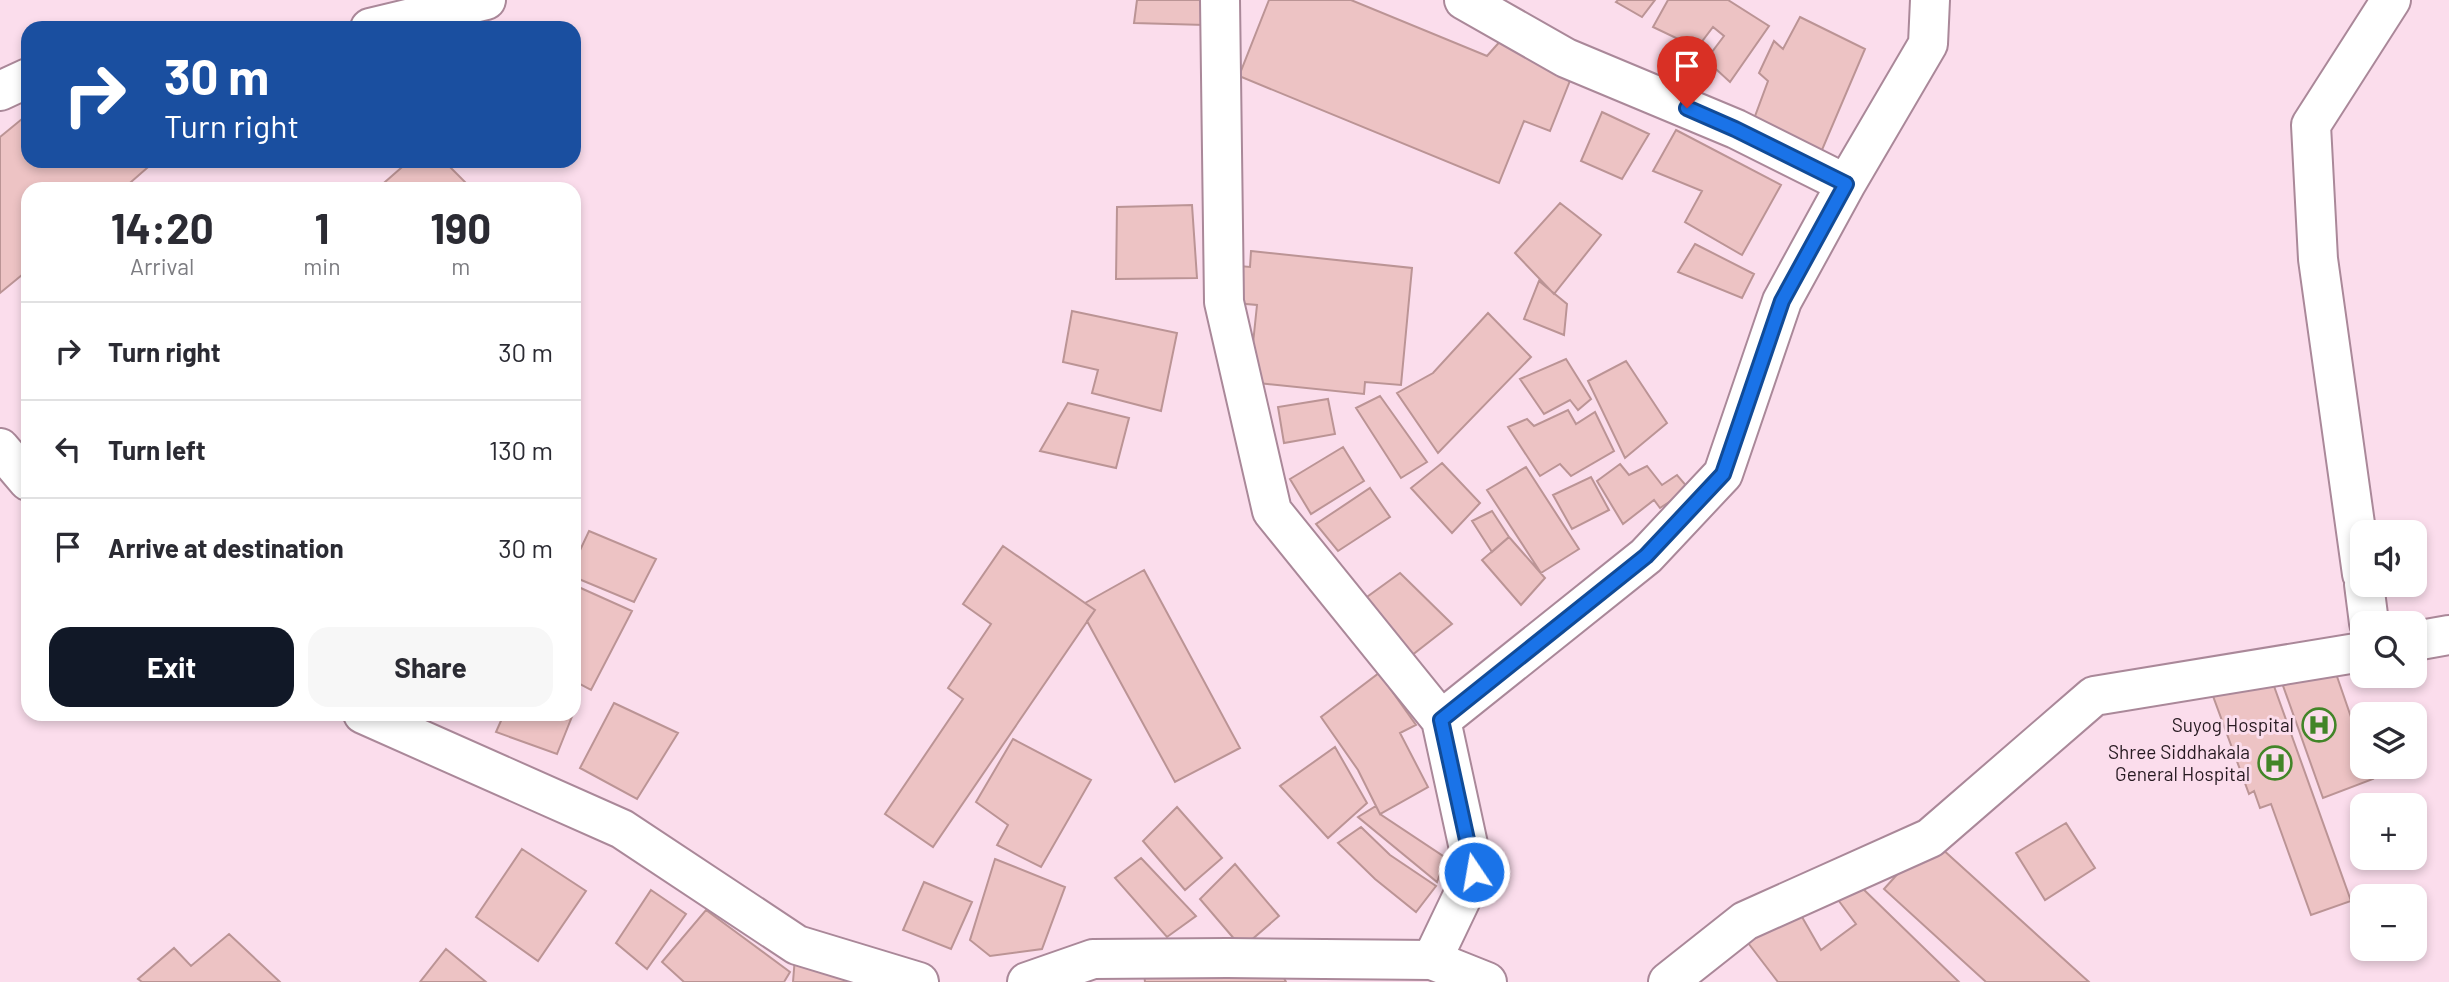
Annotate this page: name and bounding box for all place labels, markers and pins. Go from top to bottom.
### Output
pin [1657,36,1717,108]
hospital icon: Suyog Hospital [2300,706,2338,744]
place label: Suyog Hospital [2172,713,2294,736]
place label: Shree Siddhakala General Hospital [2108,740,2250,785]
hospital icon: Shree Siddhakala General Hospital [2256,744,2294,782]

